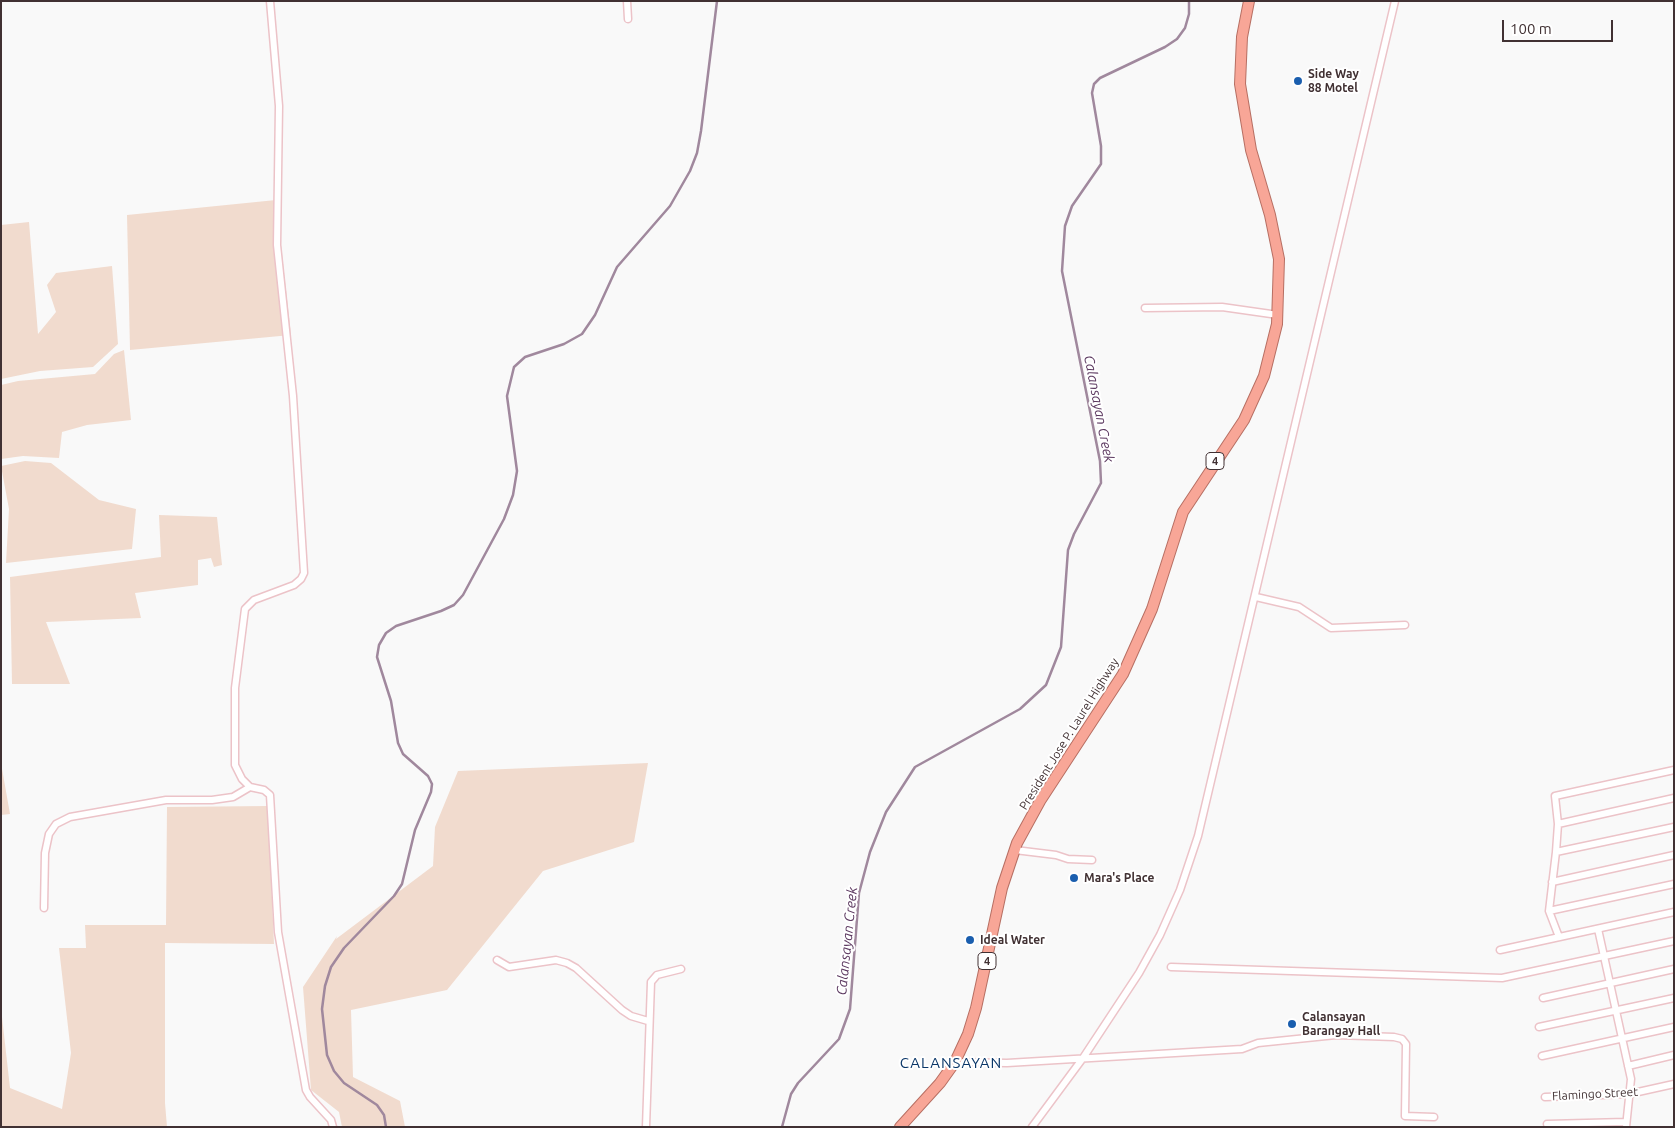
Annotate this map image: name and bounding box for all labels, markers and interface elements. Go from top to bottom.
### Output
scale bar [1505,10,1616,42]
text: 100 m [1510,20,1552,37]
place label: Side Way 88 Motel [1308,67,1359,95]
marker: Side Way 88 Motel [1292,75,1304,87]
water label: Calansayan Creek [1080,354,1118,464]
road number: 4 [1206,452,1224,470]
street label: President Jose P. Laurel Highway [1016,655,1122,813]
place label: Mara's Place [1084,871,1154,885]
marker: Mara's Place [1068,872,1080,884]
water label: Calansayan Creek [833,886,861,996]
place label: Ideal Water [980,933,1045,947]
marker: Ideal Water [964,934,976,946]
road number: 4 [978,952,996,969]
place label: Calansayan Barangay Hall [1302,1010,1380,1038]
marker: Calansayan Barangay Hall [1286,1018,1298,1030]
district label: CALANSAYAN [899,1054,1003,1072]
street label: Flamingo Street [1552,1085,1638,1103]

